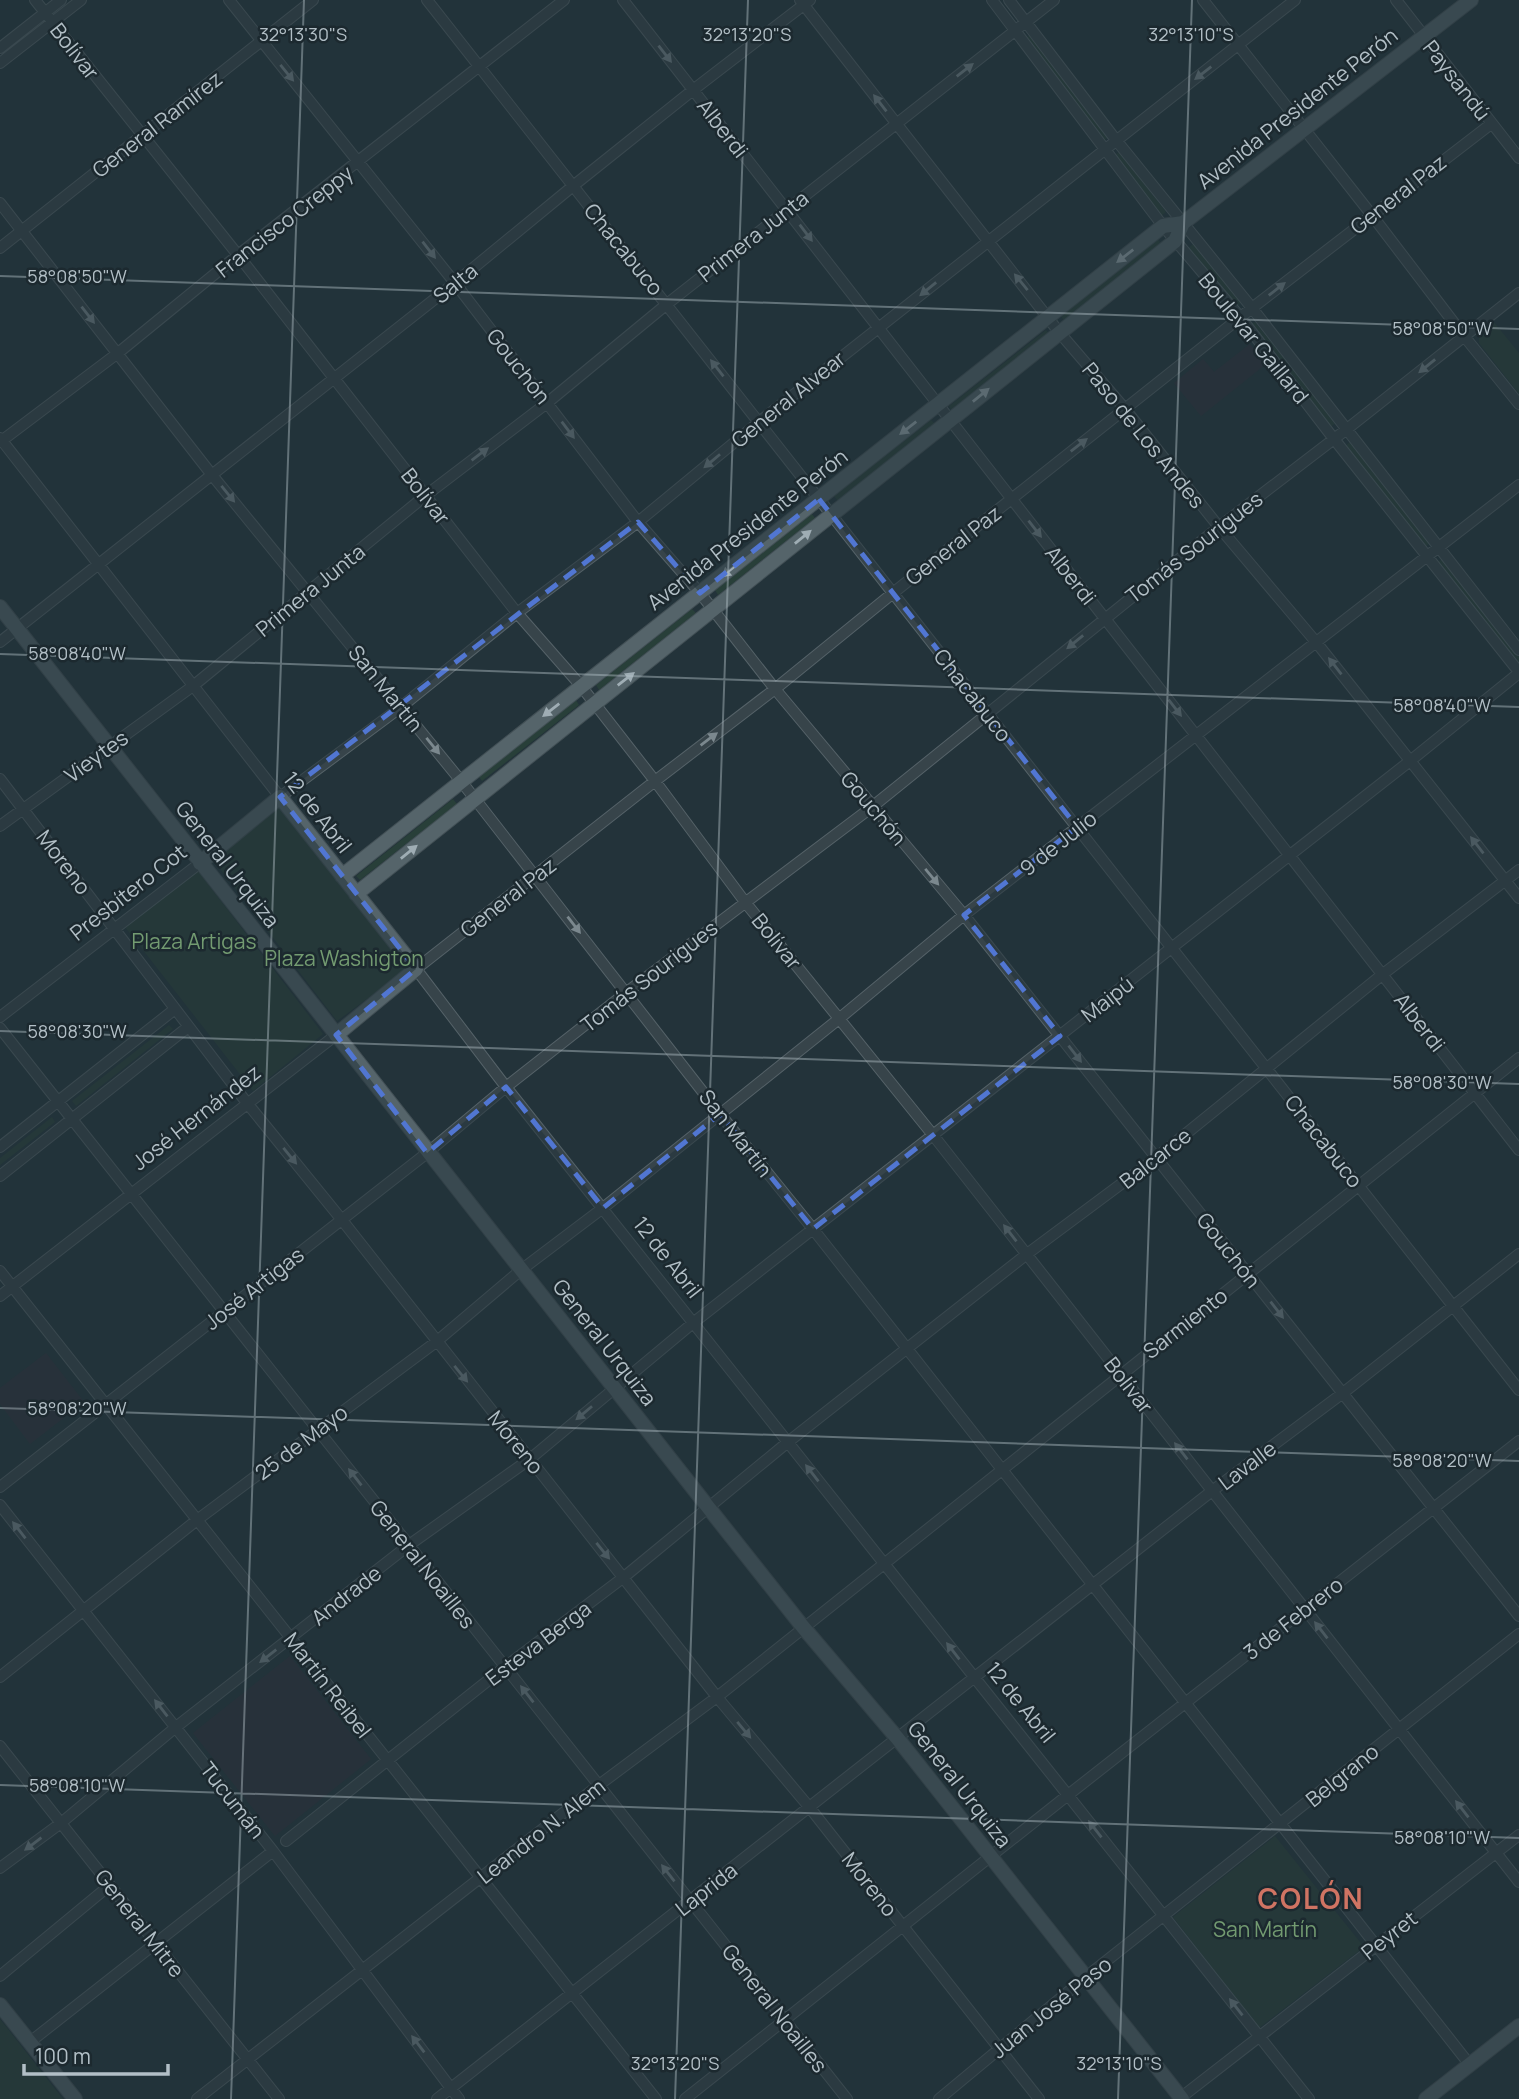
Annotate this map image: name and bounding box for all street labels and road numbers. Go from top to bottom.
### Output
street label: Bolívar [44,17,106,85]
street label: Avenida Presidente Perón [1191,21,1403,195]
street label: Paysandú [1417,34,1497,126]
street label: General Ramírez [86,64,228,184]
street label: Alberdi [691,93,755,163]
street label: General Paz [1344,148,1452,240]
street label: Francisco Creppy [210,159,358,283]
street label: Primera Junta [692,184,814,288]
street label: Chacabuco [578,197,670,301]
street label: Salta [427,257,483,309]
street label: Boulevar Gaillard [1193,267,1315,409]
street label: Gouchón [481,322,557,410]
street label: General Alvear [725,344,851,454]
street label: Paso de Los Andes [1076,356,1212,514]
street label: Avenida Presidente Perón [641,442,853,616]
street label: Bolívar [395,462,457,530]
street label: Tomás Sourigues [1120,485,1268,609]
street label: General Paz [899,499,1007,591]
street label: Primera Junta [250,537,370,643]
street label: Alberdi [1039,540,1103,610]
street label: San Martín [342,639,430,737]
street label: Chacabuco [928,643,1018,747]
street label: Vieytes [58,723,134,789]
street label: 12 de Abril [277,765,359,859]
street label: Gouchón [835,765,913,851]
street label: General Urquiza [170,795,286,933]
street label: 9 de Julio [1014,804,1102,882]
street label: Moreno [30,824,98,900]
street label: Presbítero Cot [64,838,192,946]
street label: General Paz [454,851,562,943]
street label: Bolívar [746,907,808,975]
street label: Tomás Sourigues [575,914,723,1038]
street label: Maipú [1075,970,1139,1028]
street label: Alberdi [1388,987,1452,1057]
street label: José Hernández [126,1058,266,1176]
street label: San Martín [693,1083,779,1183]
street label: Chacabuco [1279,1089,1369,1193]
street label: Balcarce [1113,1121,1197,1195]
street label: Gouchón [1191,1206,1267,1294]
street label: 12 de Abril [627,1210,709,1304]
street label: José Artigas [199,1240,309,1336]
street label: General Urquiza [547,1273,663,1411]
street label: Sarmiento [1137,1281,1233,1365]
street label: Bolívar [1098,1351,1160,1419]
street label: 25 de Mayo [249,1398,353,1486]
street label: Moreno [482,1404,550,1480]
street label: Lavalle [1212,1434,1282,1496]
street label: General Noailles [364,1494,482,1634]
street label: Andrade [305,1559,387,1631]
street label: 3 de Febrero [1237,1570,1349,1666]
street label: Esteva Berga [480,1594,596,1692]
street label: Martín Reibel [278,1626,378,1744]
street label: 12 de Abril [980,1656,1062,1748]
street label: General Urquiza [902,1715,1018,1853]
street label: Belgrano [1300,1737,1384,1813]
street label: Tucumán [194,1756,272,1844]
street label: Leandro N. Alem [471,1772,611,1890]
street label: Moreno [836,1846,904,1922]
street label: Laprida [669,1856,743,1922]
street label: General Mitre [89,1863,191,1983]
street label: Peyret [1355,1904,1423,1966]
street label: General Noailles [716,1938,834,2078]
street label: Juan José Paso [985,1950,1117,2064]

